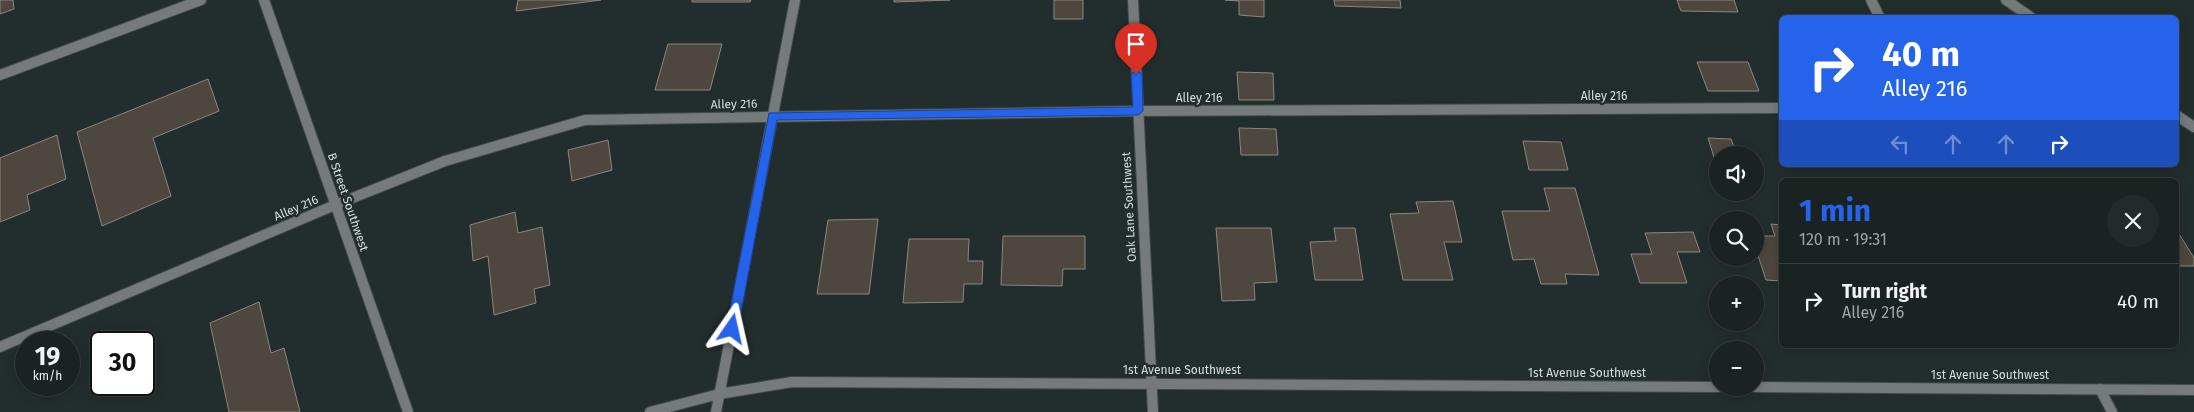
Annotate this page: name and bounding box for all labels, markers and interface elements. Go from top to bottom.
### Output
pin [1115,23,1157,74]
icon: arrive [1122,30,1150,58]
text: 40 m [1882,33,1960,75]
icon: right [1799,35,1864,100]
text: Alley 216 [1882,75,1968,102]
street label: Alley 216 [1581,89,1627,103]
street label: Alley 216 [1176,91,1222,105]
street label: Alley 216 [711,97,757,111]
icon: left [1886,130,1914,158]
icon: ahead [1939,130,1967,158]
icon: ahead [1992,130,2020,158]
icon: right [2045,130,2073,158]
map controls [1709,146,1764,396]
button: sound [1709,146,1764,201]
street label: B Street Southwest [325,151,372,254]
street label: Oak Lane Southwest [1119,151,1139,262]
street label: Alley 216 [272,192,320,224]
text: 1 min [1799,193,1871,229]
button: close [2107,195,2159,247]
button: search [1709,211,1764,266]
text: 120 m · 19:31 [1799,230,1887,249]
button: + [1709,276,1764,331]
text: Turn right [1842,280,1927,303]
icon: right [1799,287,1827,315]
text: 40 m [2117,290,2159,313]
position arrow [705,302,757,354]
text: Alley 216 [1842,303,1904,322]
speed limit sign: 30 [90,331,155,396]
button: − [1709,341,1764,396]
text: 19 [35,342,60,372]
street label: 1st Avenue Southwest [1123,363,1242,377]
street label: 1st Avenue Southwest [1528,366,1647,380]
street label: 1st Avenue Southwest [1931,368,2050,382]
text: km/h [33,369,62,383]

